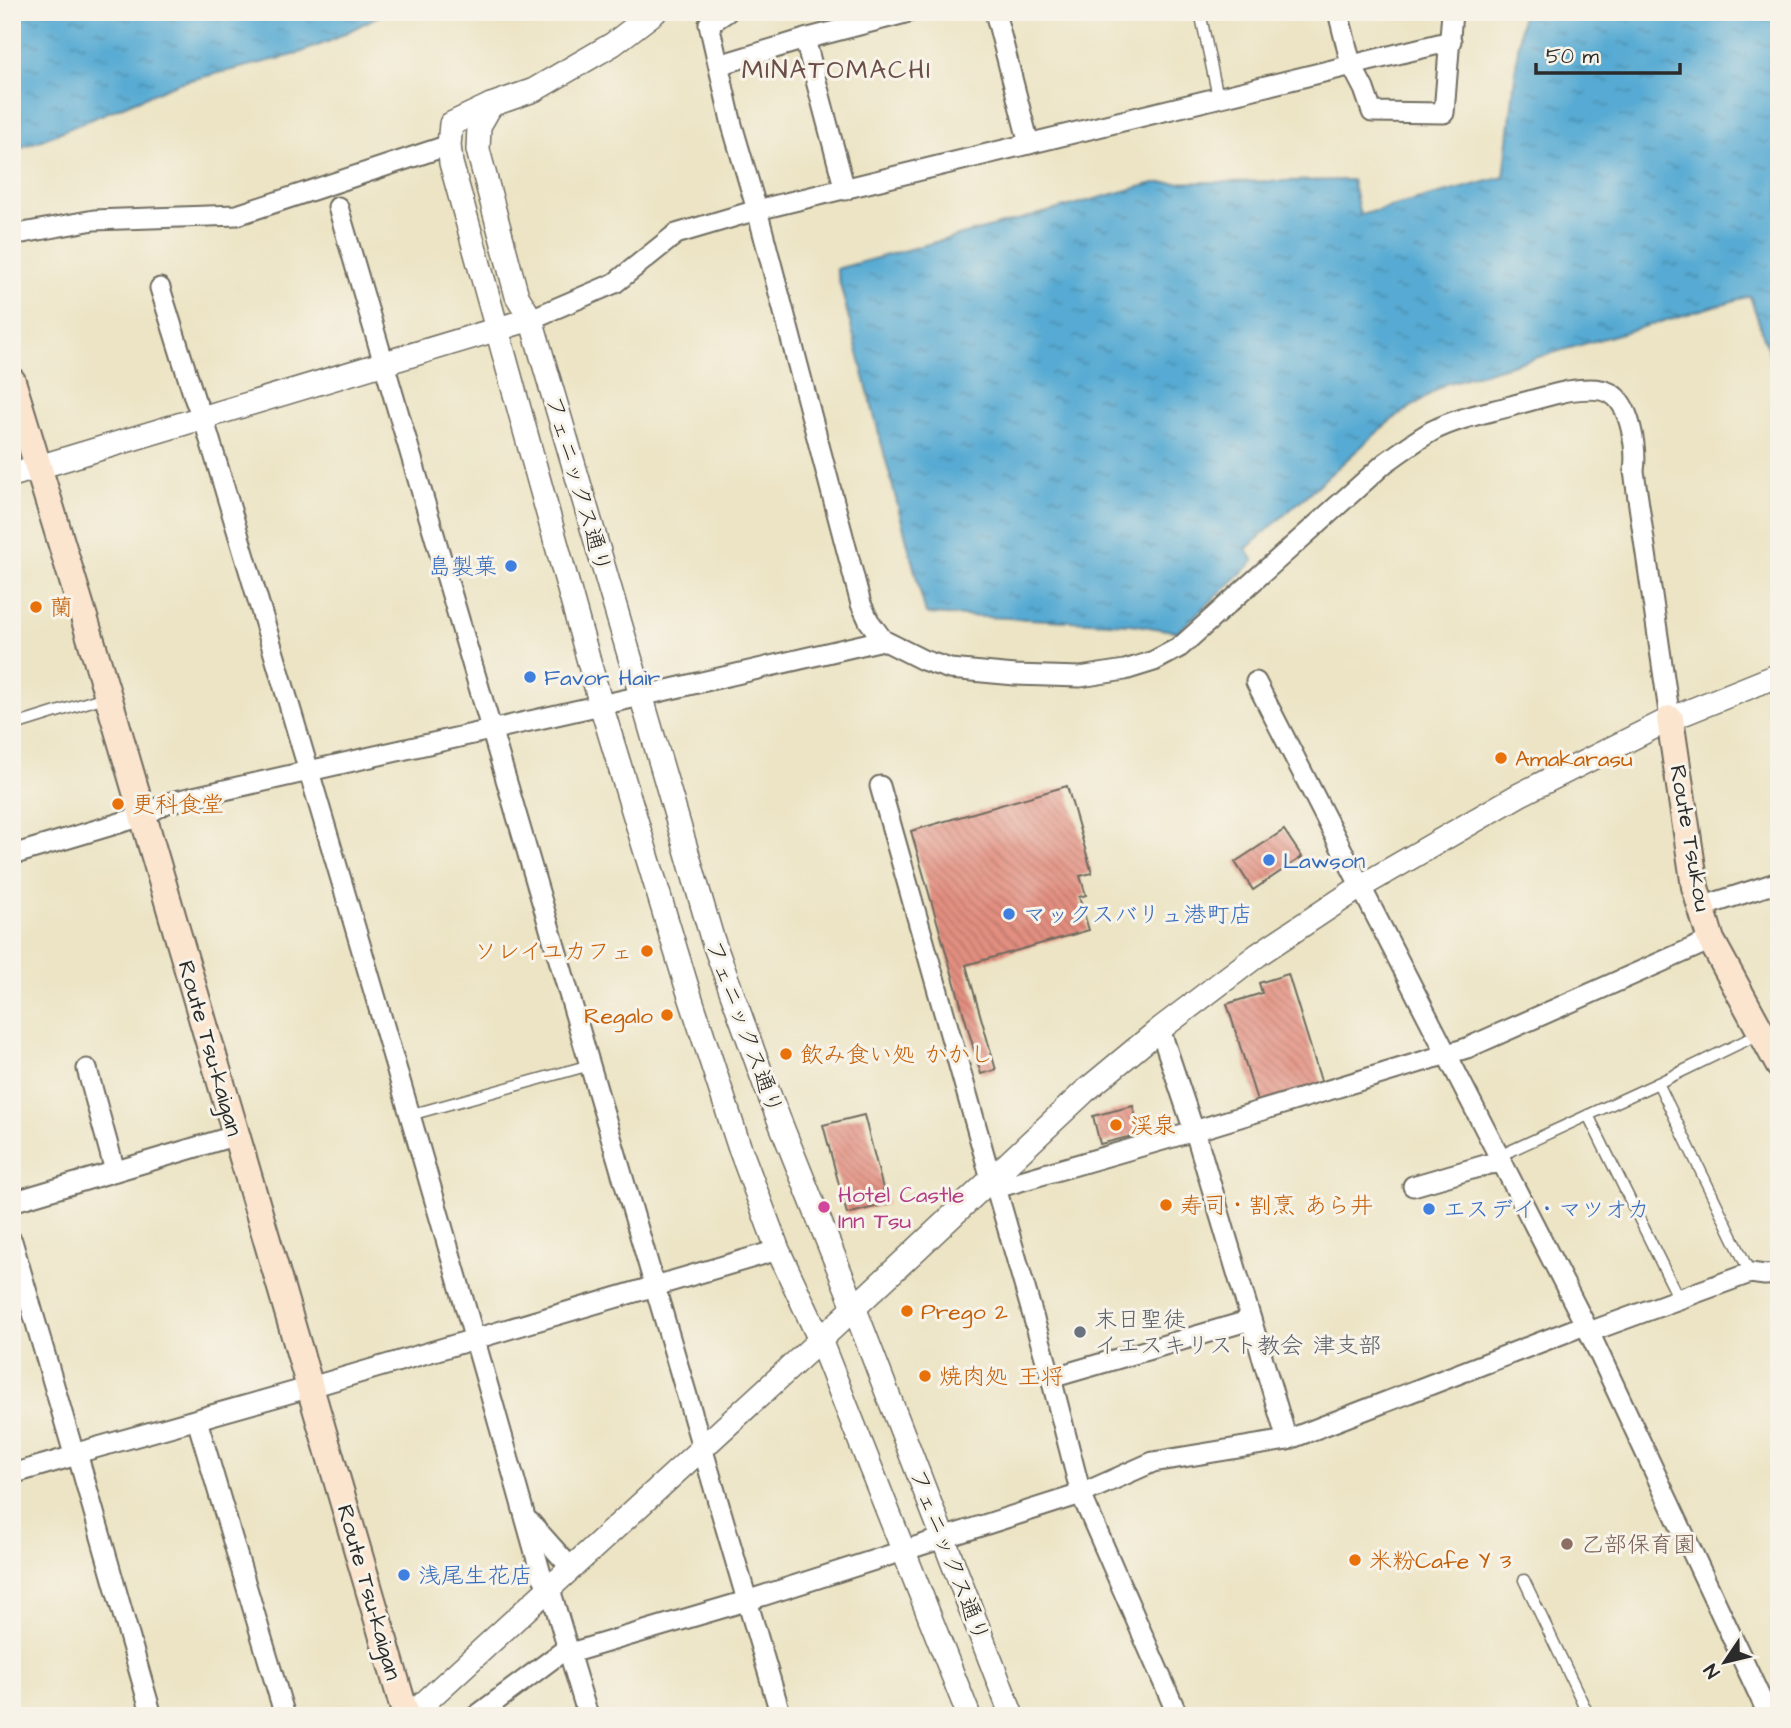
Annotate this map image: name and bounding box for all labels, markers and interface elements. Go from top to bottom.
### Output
scale bar [1536,32,1679,76]
text: 50 m [1546,42,1600,71]
district label: MINATOMACHI [742,52,932,88]
street label: フェニックス通り [537,392,619,577]
place label: 島製菓 [428,551,497,583]
marker: 島製菓 [503,558,519,574]
place label: 蘭 [50,592,73,624]
marker: 蘭 [28,599,44,615]
place label: Favor Hair [544,662,661,694]
marker: Favor Hair [522,669,538,685]
place label: Amakarasu [1515,743,1633,775]
marker: Amakarasu [1493,750,1509,766]
street label: Route Tsukou [1661,762,1719,914]
place label: 更科食堂 [132,789,224,821]
marker: 更科食堂 [110,796,126,812]
place label: Lawson [1283,845,1365,877]
marker: Lawson [1261,852,1277,868]
place label: マックスバリュ港町店 [1023,899,1253,931]
marker: マックスバリュ港町店 [1001,906,1017,922]
place label: ソレイユカフェ [474,936,633,968]
street label: フェニックス通り [698,936,790,1119]
marker: ソレイユカフェ [639,943,655,959]
street label: Route Tsu-kaigan [169,957,250,1140]
place label: Regalo [584,1000,653,1033]
marker: Regalo [659,1007,675,1023]
place label: 飲み食い処 かかし [800,1039,993,1071]
marker: 飲み食い処 かかし [778,1046,794,1062]
place label: 渓泉 [1130,1110,1176,1142]
marker: 渓泉 [1108,1117,1124,1133]
place label: Hotel Castle Inn Tsu [838,1179,964,1237]
place label: 寿司・割烹 あら井 [1180,1190,1373,1222]
place label: エスデイ・マツオカ [1443,1194,1650,1226]
marker: 寿司・割烹 あら井 [1158,1197,1174,1213]
marker: Hotel Castle Inn Tsu [816,1199,832,1215]
marker: エスデイ・マツオカ [1421,1201,1437,1217]
place label: Prego 2 [921,1296,1008,1329]
marker: Prego 2 [899,1303,915,1319]
place label: 末日聖徒 イエスキリスト教会 津支部 [1094,1304,1382,1362]
marker: 末日聖徒 イエスキリスト教会 津支部 [1072,1324,1088,1340]
place label: 焼肉処 王将 [939,1361,1063,1393]
marker: 焼肉処 王将 [917,1368,933,1384]
street label: フェニックス通り [901,1464,997,1647]
street label: Route Tsu-kaigan [328,1501,409,1684]
place label: 乙部保育園 [1581,1529,1696,1561]
marker: 乙部保育園 [1559,1536,1575,1552]
place label: 米粉Cafe Y 3 [1369,1545,1512,1577]
marker: 米粉Cafe Y 3 [1347,1552,1363,1568]
place label: 浅尾生花店 [418,1560,533,1592]
marker: 浅尾生花店 [396,1567,412,1583]
north arrow [1690,1626,1760,1696]
text: N [1698,1658,1727,1684]

